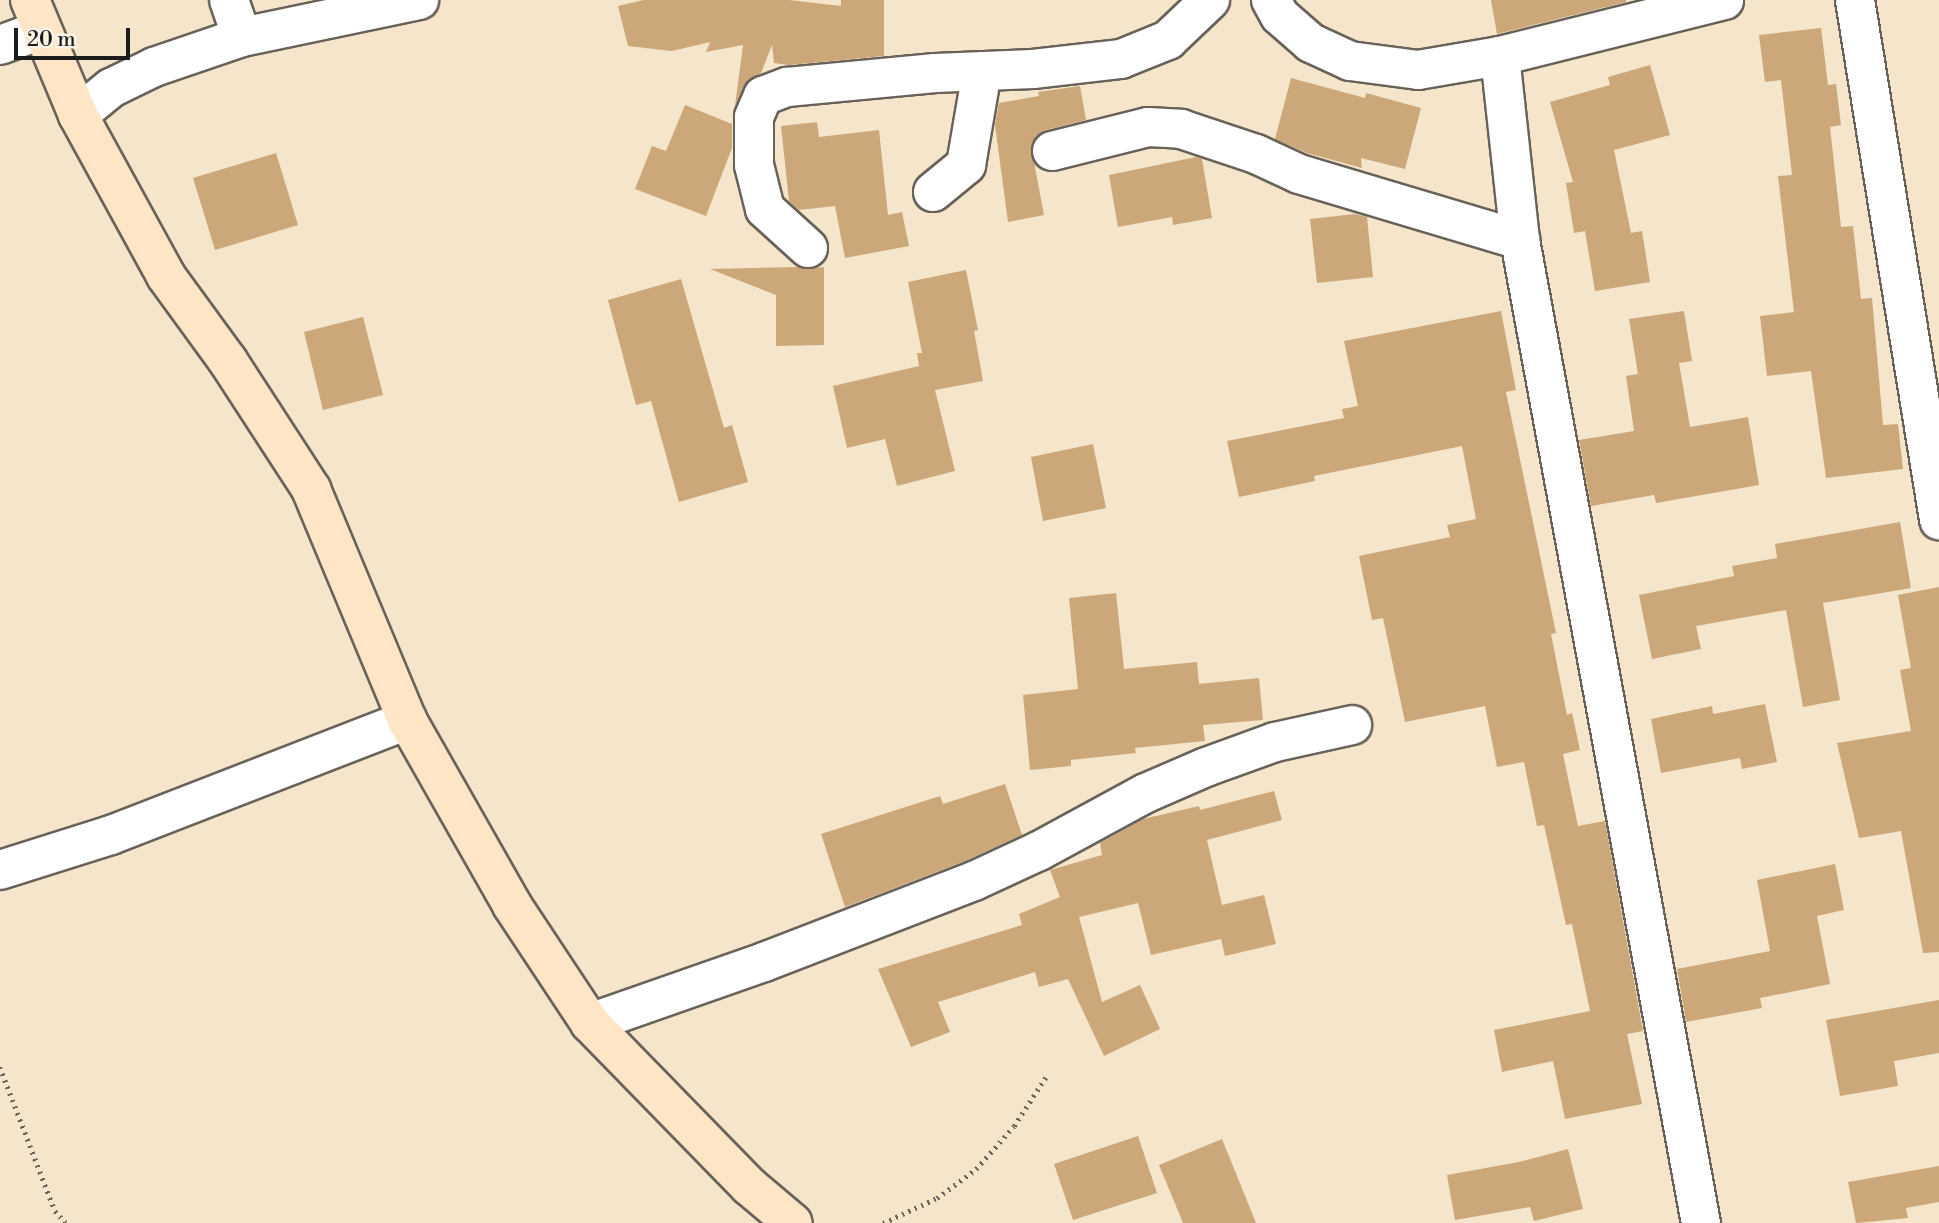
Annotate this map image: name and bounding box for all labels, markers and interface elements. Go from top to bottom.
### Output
scale bar [18,14,133,58]
text: 20 m [27,27,76,53]

